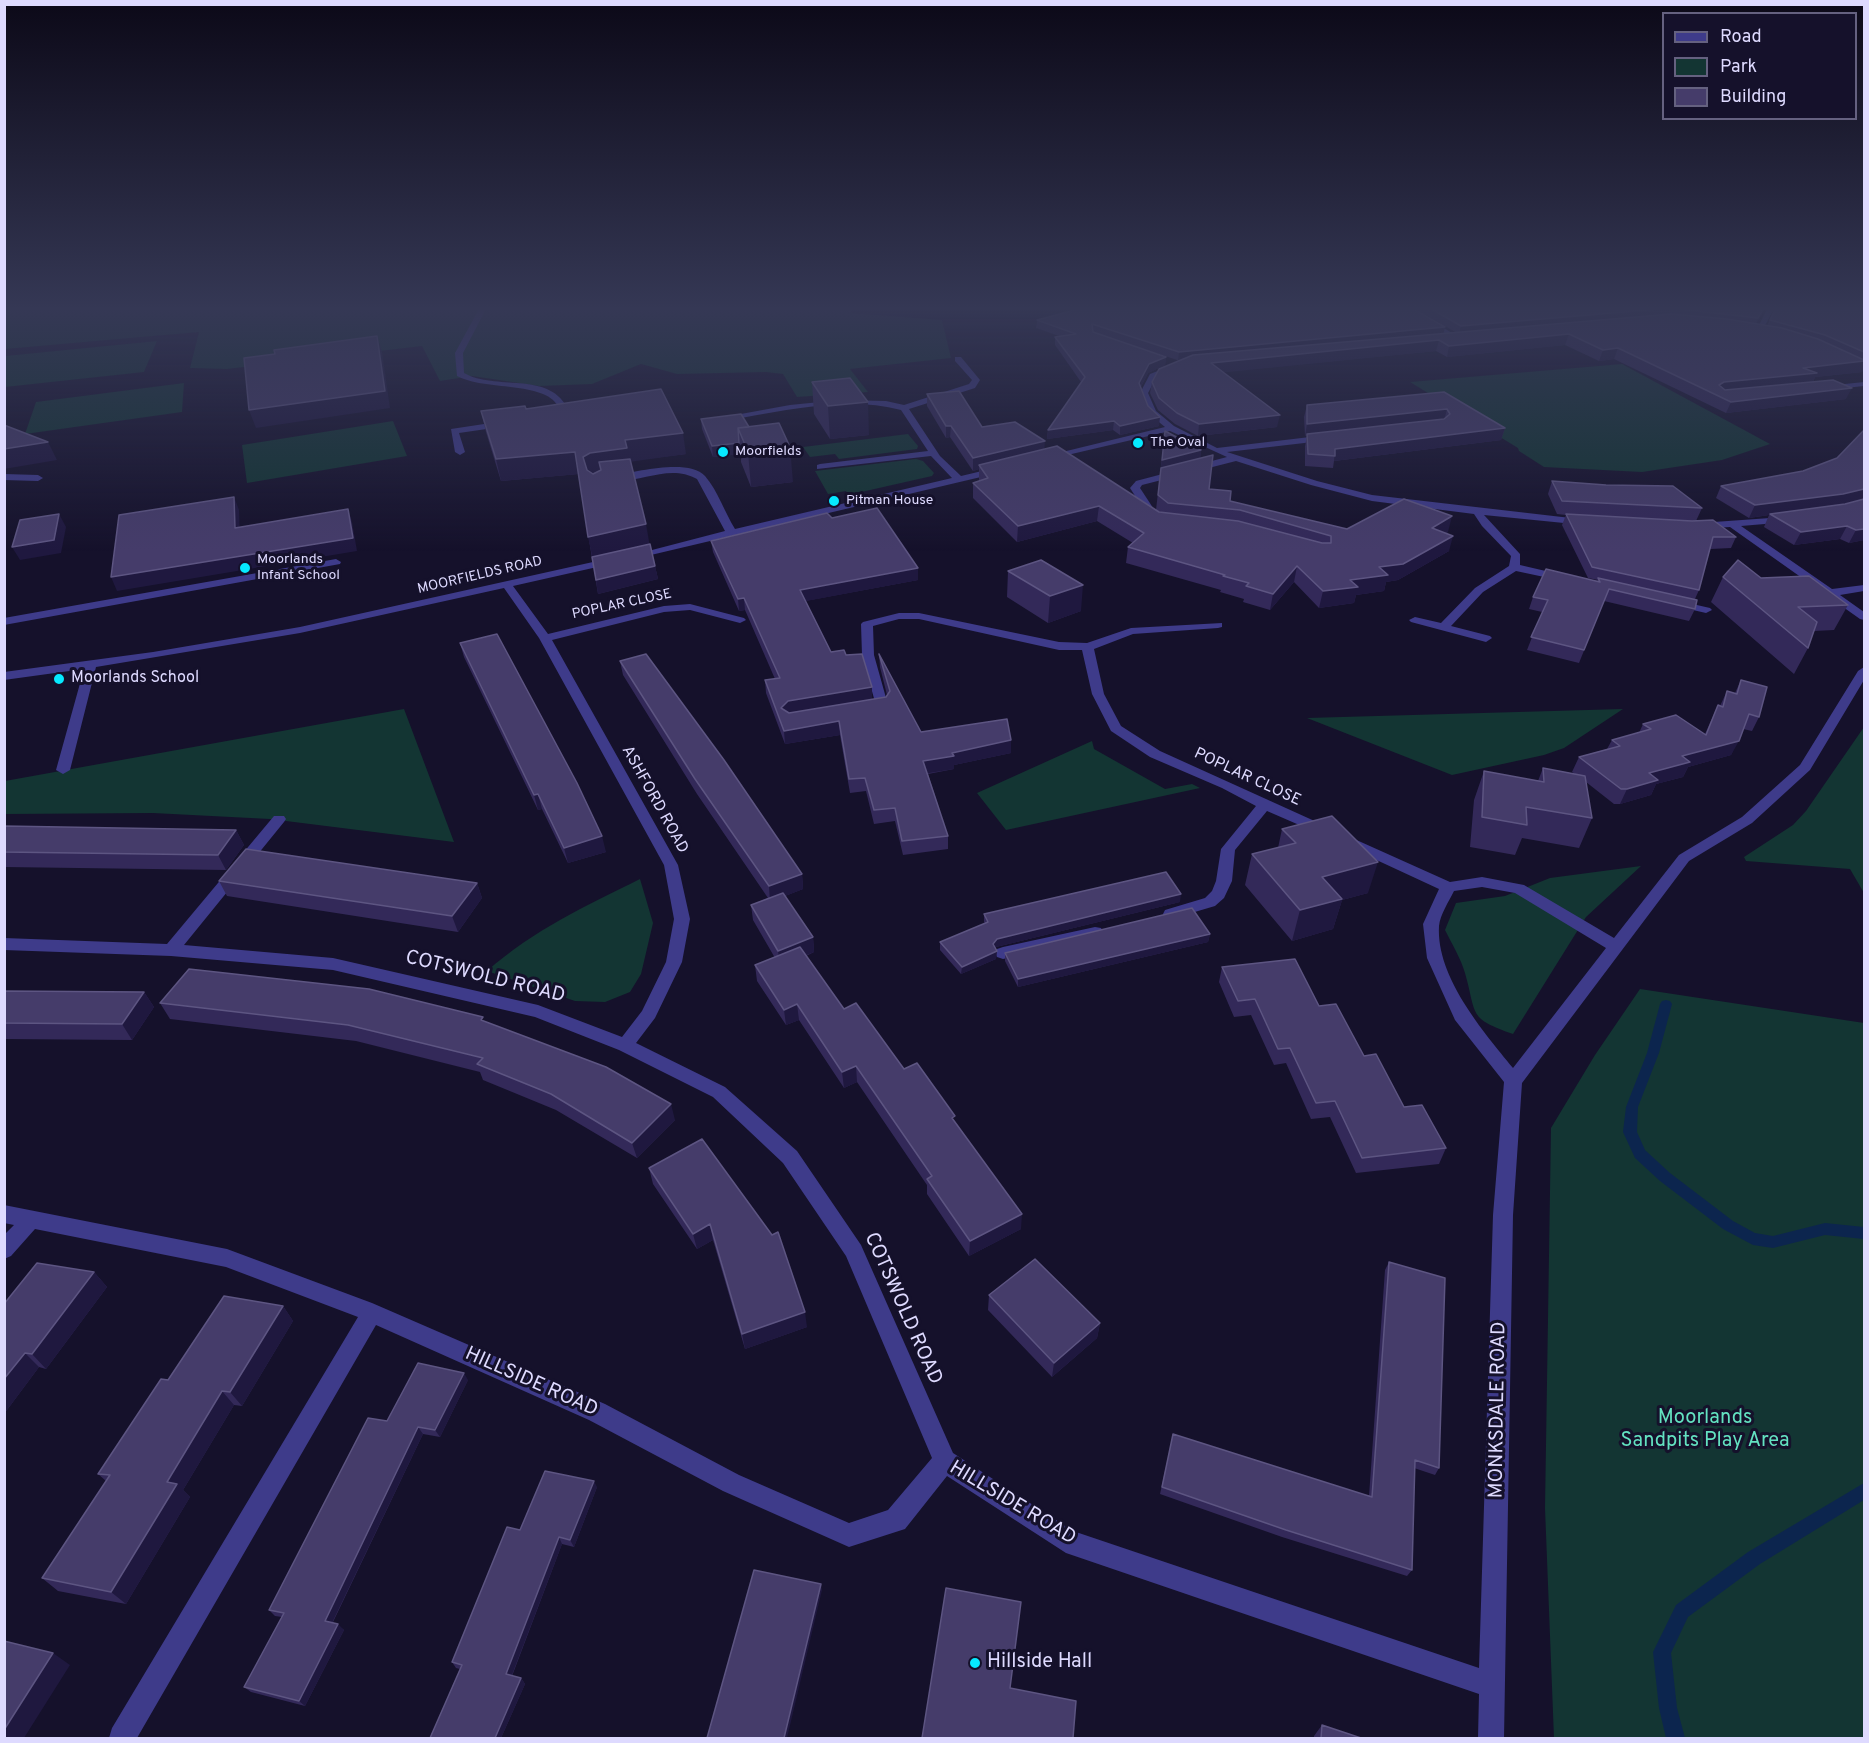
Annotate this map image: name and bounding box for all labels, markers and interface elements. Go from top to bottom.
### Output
legend [1662,12,1857,120]
text: Road [1720,26,1762,49]
text: Park [1720,56,1757,79]
text: Building [1720,86,1786,109]
place label: The Oval [1150,435,1205,451]
marker: The Oval [1131,436,1145,450]
place label: Moorfields [735,444,801,460]
marker: Moorfields [716,445,730,459]
place label: Pitman House [846,493,933,509]
marker: Pitman House [827,494,841,508]
place label: Moorlands Infant School [257,552,340,584]
street label: MOORFIELDS ROAD [416,553,544,599]
marker: Moorlands Infant School [238,561,252,575]
street label: POPLAR CLOSE [571,586,673,624]
place label: Moorlands School [71,669,199,689]
marker: Moorlands School [52,672,66,686]
street label: ASHFORD ROAD [616,743,692,857]
street label: POPLAR CLOSE [1190,745,1304,811]
street label: COTSWOLD ROAD [403,947,567,1009]
street label: COTSWOLD ROAD [858,1229,946,1389]
street label: MONKSDALE ROAD [1485,1321,1513,1499]
street label: HILLSIDE ROAD [461,1343,601,1423]
park label: Moorlands Sandpits Play Area [1620,1407,1790,1454]
street label: HILLSIDE ROAD [944,1457,1080,1551]
place label: Hillside Hall [987,1651,1092,1675]
marker: Hillside Hall [968,1656,982,1670]

